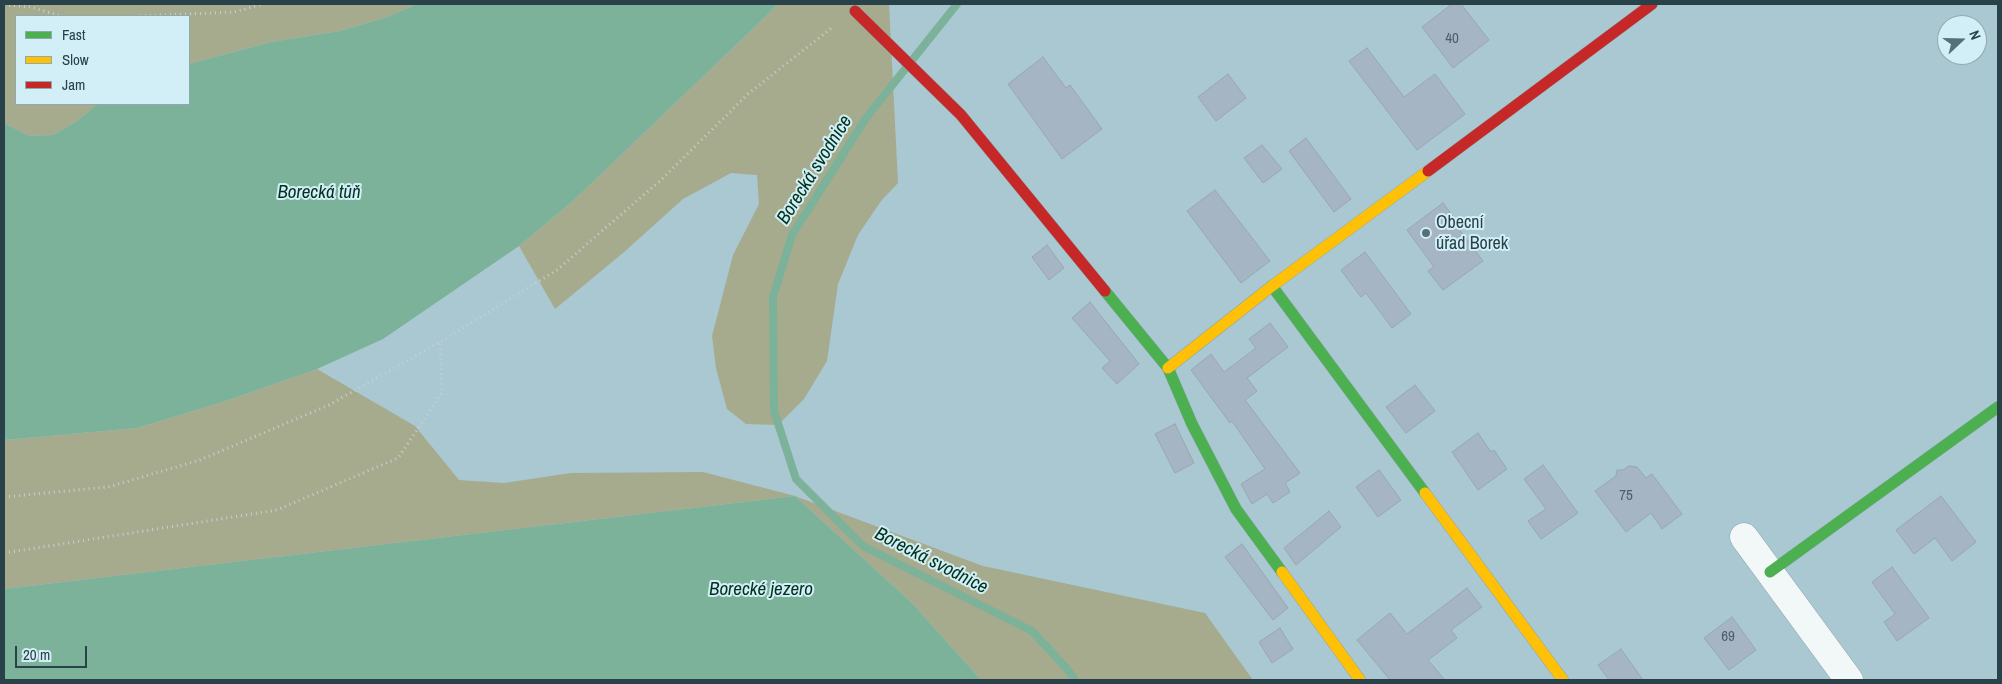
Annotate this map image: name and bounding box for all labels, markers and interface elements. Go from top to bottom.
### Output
legend [15,15,190,105]
north arrow [1937,15,1987,65]
text: Fast [62,24,85,45]
text: N [1965,28,1985,42]
house number: 40 [1445,30,1459,48]
text: Slow [62,49,89,70]
text: Jam [62,74,85,95]
water label: Borecká svodnice [773,111,857,229]
water label: Borecká tůň [277,182,361,204]
place label: Obecní úřad Borek [1436,212,1508,254]
marker: Obecní úřad Borek [1420,227,1432,239]
house number: 75 [1619,487,1633,505]
water label: Borecká svodnice [871,523,991,599]
water label: Borecké jezero [709,579,813,601]
house number: 69 [1721,628,1735,646]
scale bar [18,636,90,668]
text: 20 m [23,644,50,665]

